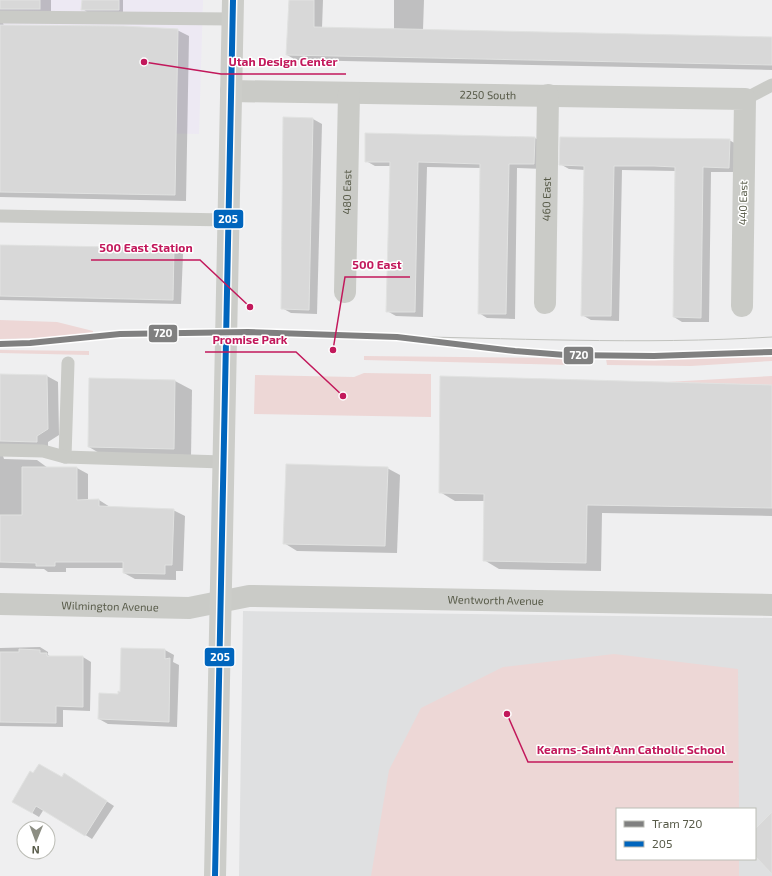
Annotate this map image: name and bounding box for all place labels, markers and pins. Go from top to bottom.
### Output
callout: Utah Design Center [221,50,346,74]
callout: 500 East Station [91,236,200,260]
callout: 500 East [345,253,410,277]
callout: Promise Park [205,328,296,352]
callout: Kearns-Saint Ann Catholic School [528,738,733,762]

